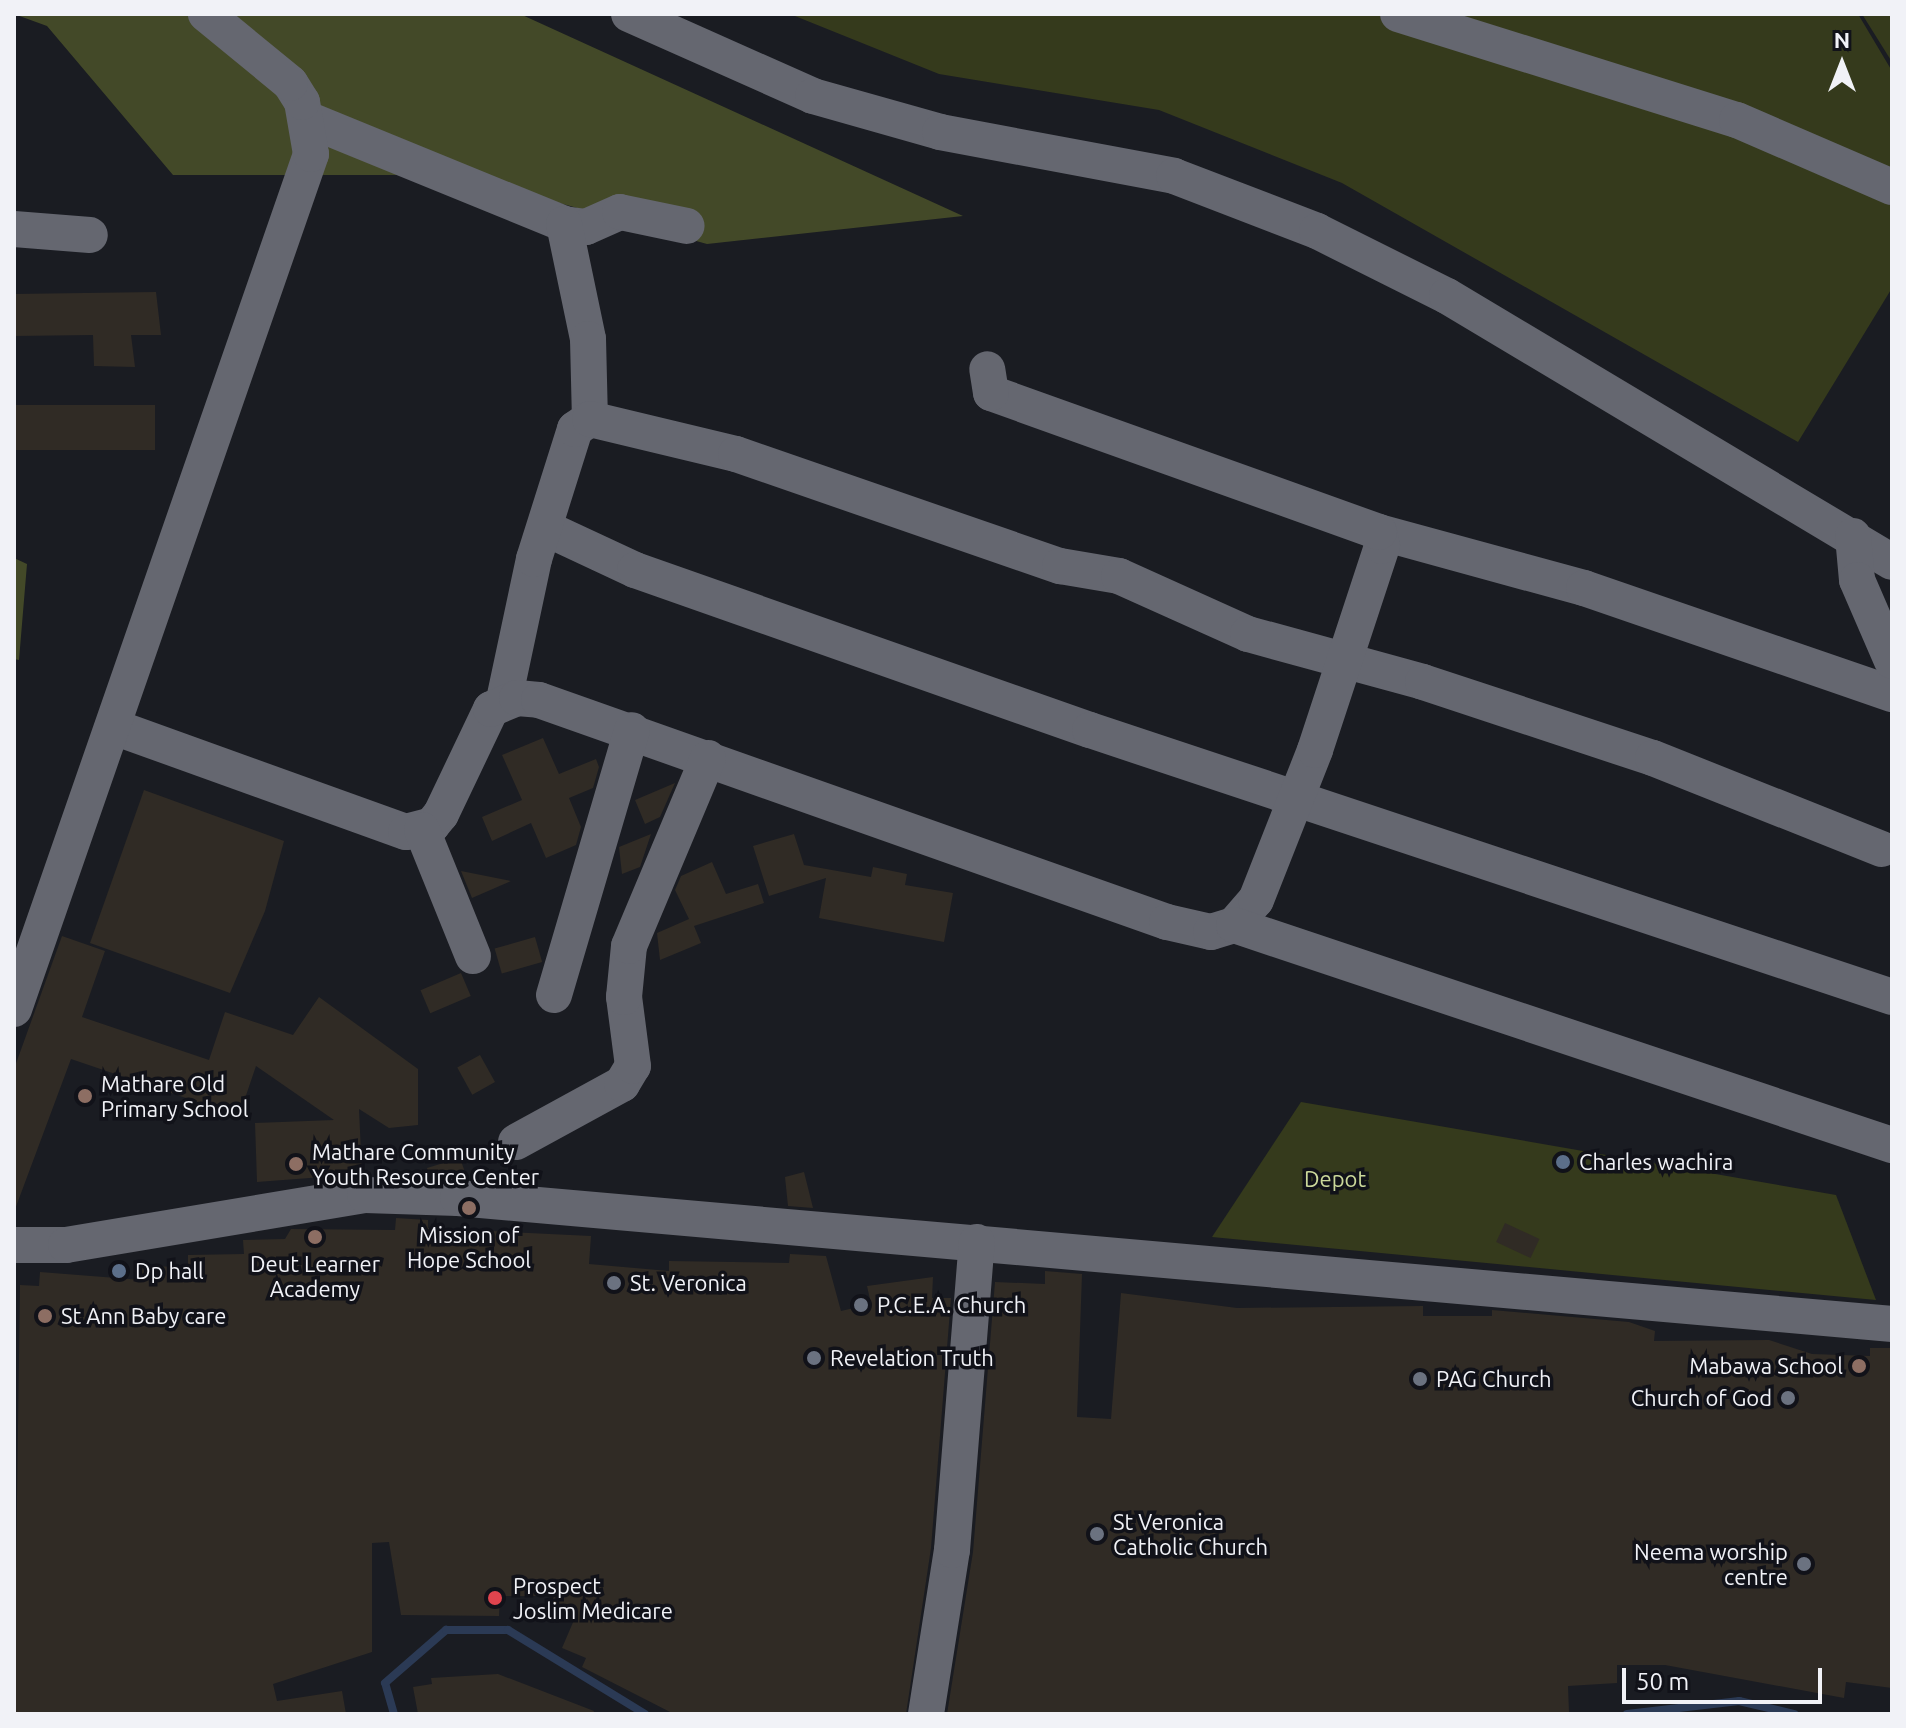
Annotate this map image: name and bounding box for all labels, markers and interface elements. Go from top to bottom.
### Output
north arrow [1802,24,1882,104]
text: N [1834,27,1850,52]
place label: Mathare Old Primary School [101,1070,248,1122]
marker: Mathare Old Primary School [76,1087,94,1105]
place label: Mathare Community Youth Resource Center [312,1138,539,1190]
place label: Charles wachira [1579,1149,1733,1175]
marker: Charles wachira [1554,1153,1572,1171]
marker: Mathare Community Youth Resource Center [287,1155,305,1173]
park label: Depot [1304,1166,1366,1192]
marker: Mission of Hope School [460,1199,478,1217]
place label: Mission of Hope School [407,1221,531,1272]
marker: Deut Learner Academy [306,1228,324,1246]
place label: Deut Learner Academy [250,1250,380,1302]
place label: Dp hall [135,1258,204,1284]
marker: Dp hall [110,1262,128,1280]
place label: St. Veronica [630,1270,747,1296]
marker: St. Veronica [605,1274,623,1292]
place label: P.C.E.A. Church [877,1292,1026,1318]
marker: P.C.E.A. Church [852,1296,870,1314]
place label: St Ann Baby care [61,1303,226,1329]
marker: St Ann Baby care [36,1307,54,1325]
place label: Revelation Truth [830,1345,994,1371]
marker: Revelation Truth [805,1349,823,1367]
place label: Mabawa School [1689,1353,1843,1379]
marker: Mabawa School [1850,1357,1868,1375]
place label: PAG Church [1436,1366,1552,1392]
marker: PAG Church [1411,1370,1429,1388]
place label: Church of God [1631,1385,1772,1411]
marker: Church of God [1779,1389,1797,1407]
place label: St Veronica Catholic Church [1113,1508,1268,1560]
marker: St Veronica Catholic Church [1088,1525,1106,1543]
place label: Neema worship centre [1634,1538,1788,1590]
marker: Neema worship centre [1795,1555,1813,1573]
place label: Prospect Joslim Medicare [513,1572,673,1624]
marker: Prospect Joslim Medicare [484,1587,506,1609]
scale bar [1626,1652,1826,1702]
text: 50 m [1636,1668,1689,1695]

